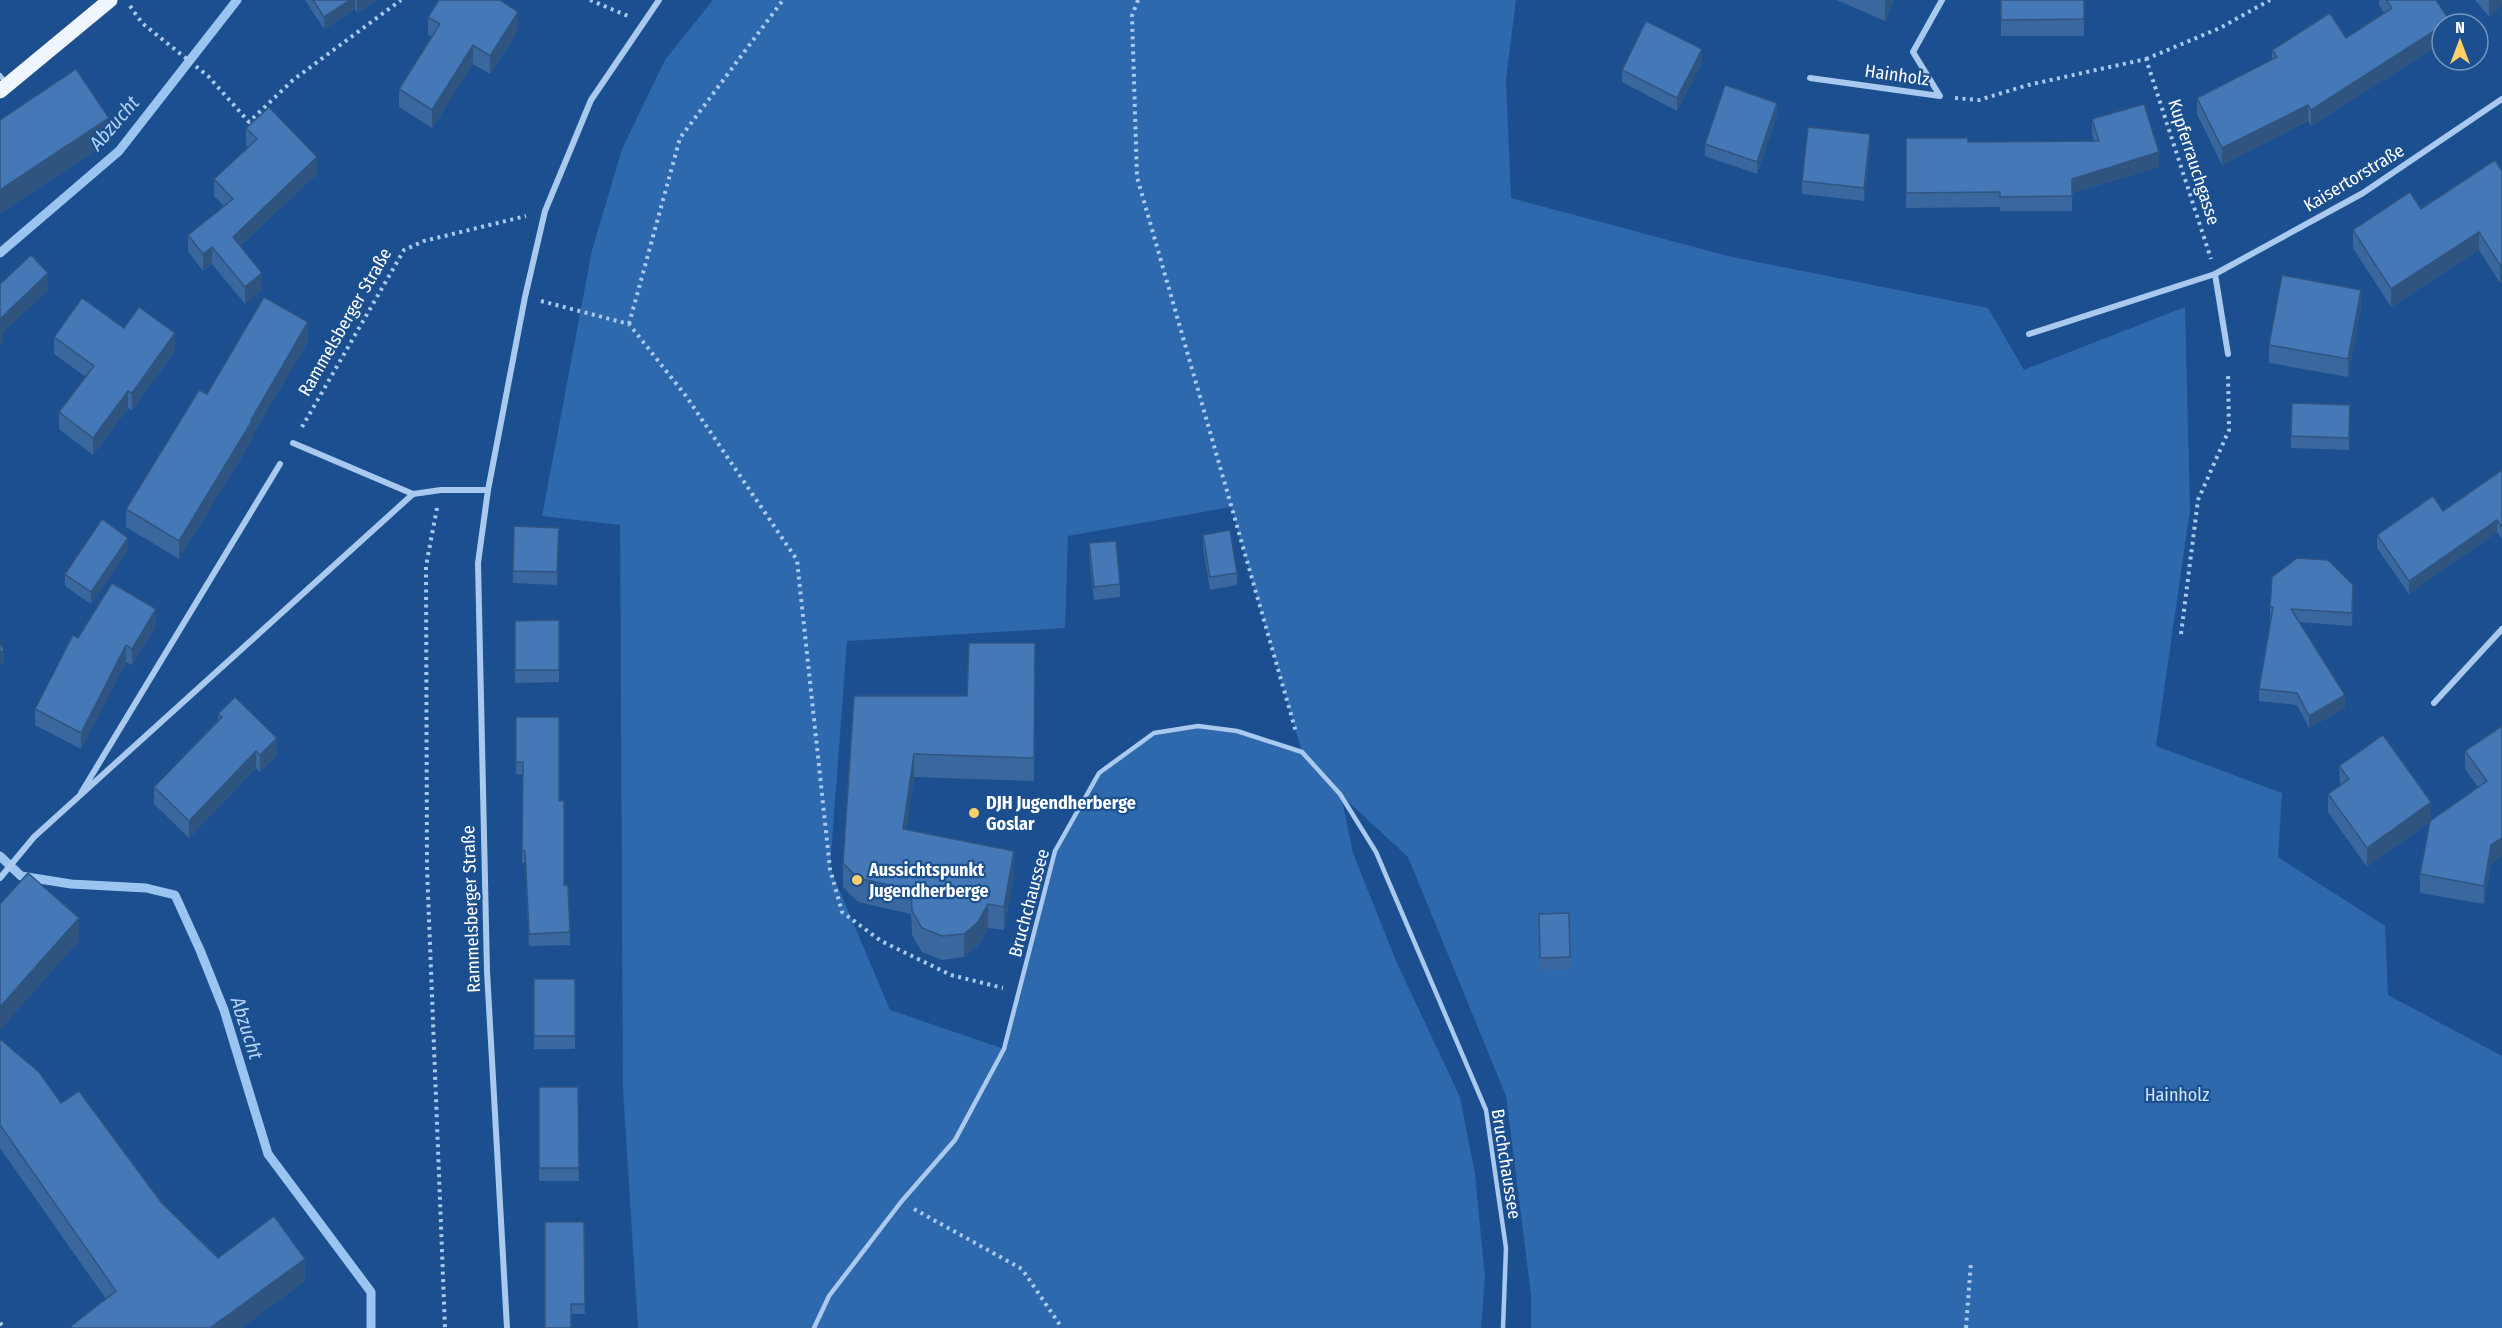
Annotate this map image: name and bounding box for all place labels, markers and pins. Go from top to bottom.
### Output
place label: DJH Jugendherberge Goslar [986,792,1136,835]
marker: DJH Jugendherberge Goslar [967,806,981,820]
place label: Aussichtspunkt Jugendherberge [868,859,989,902]
marker: Aussichtspunkt Jugendherberge [850,873,864,887]

